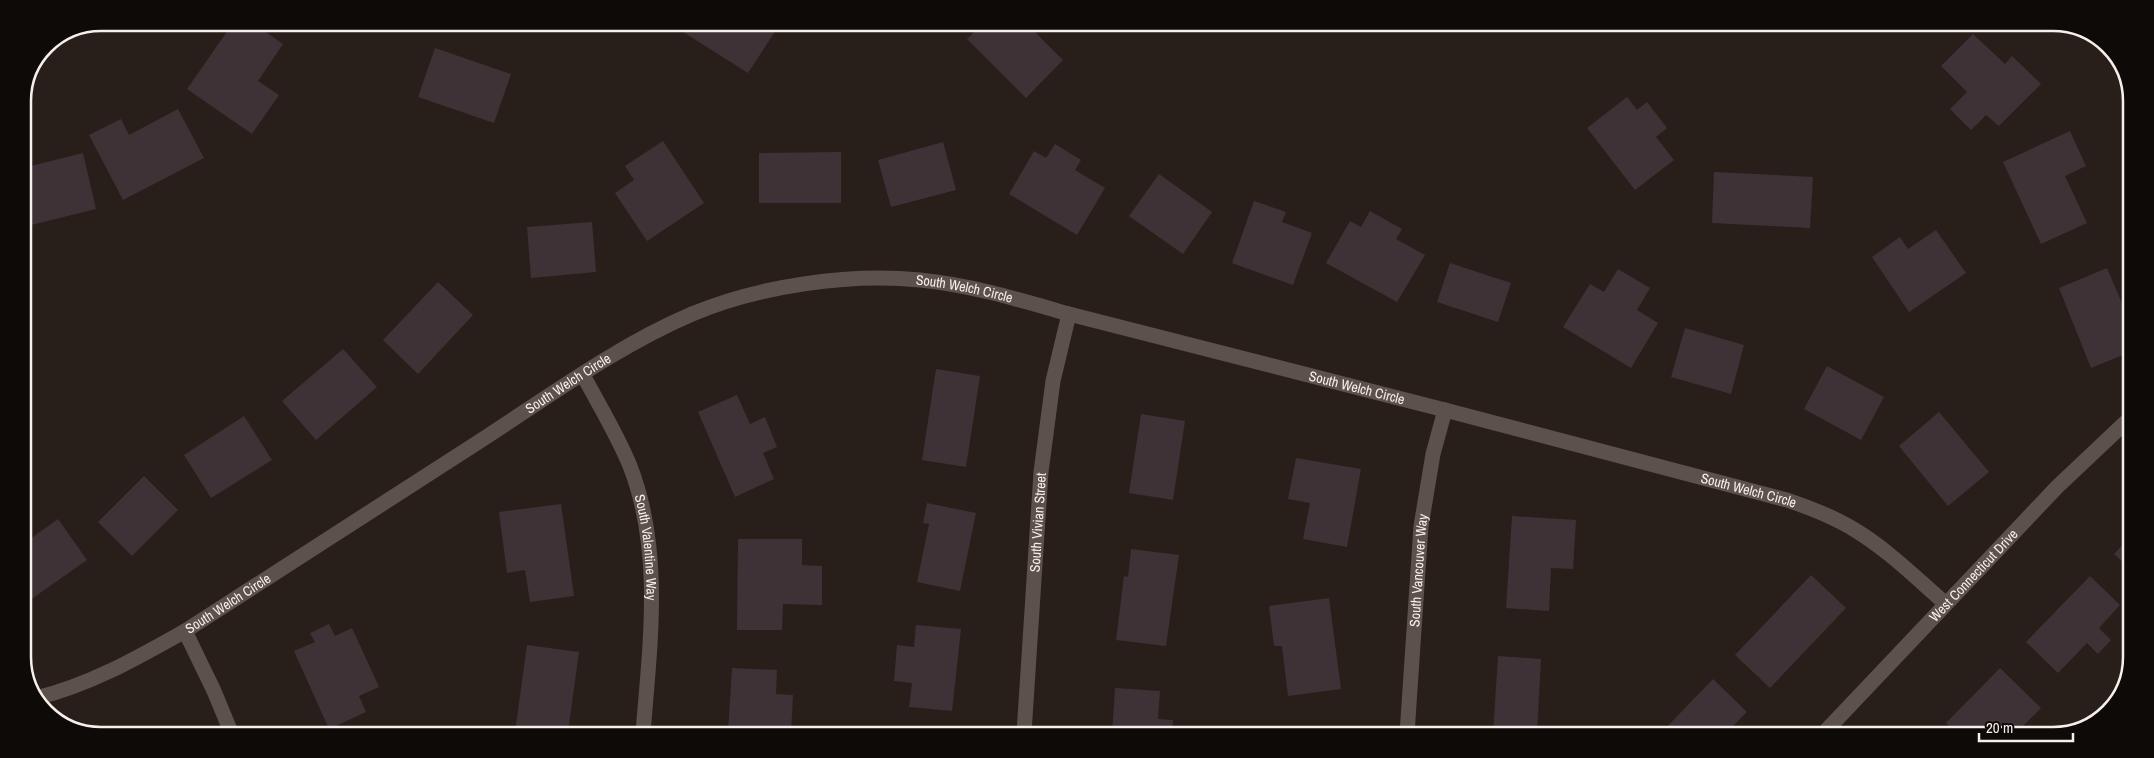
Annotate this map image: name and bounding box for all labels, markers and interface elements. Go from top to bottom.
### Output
street label: South Welch Circle [915,271,1015,307]
street label: South Welch Circle [522,349,614,418]
street label: South Welch Circle [1307,367,1407,408]
street label: South Welch Circle [1699,469,1799,512]
street label: South Vivian Street [1025,472,1050,573]
street label: South Valentine Way [631,492,661,601]
street label: South Vancouver Way [1405,512,1432,627]
street label: West Connecticut Drive [1925,525,2022,625]
street label: South Welch Circle [182,569,274,638]
scale bar [1979,710,2073,742]
text: 20 m [1986,717,2013,738]

